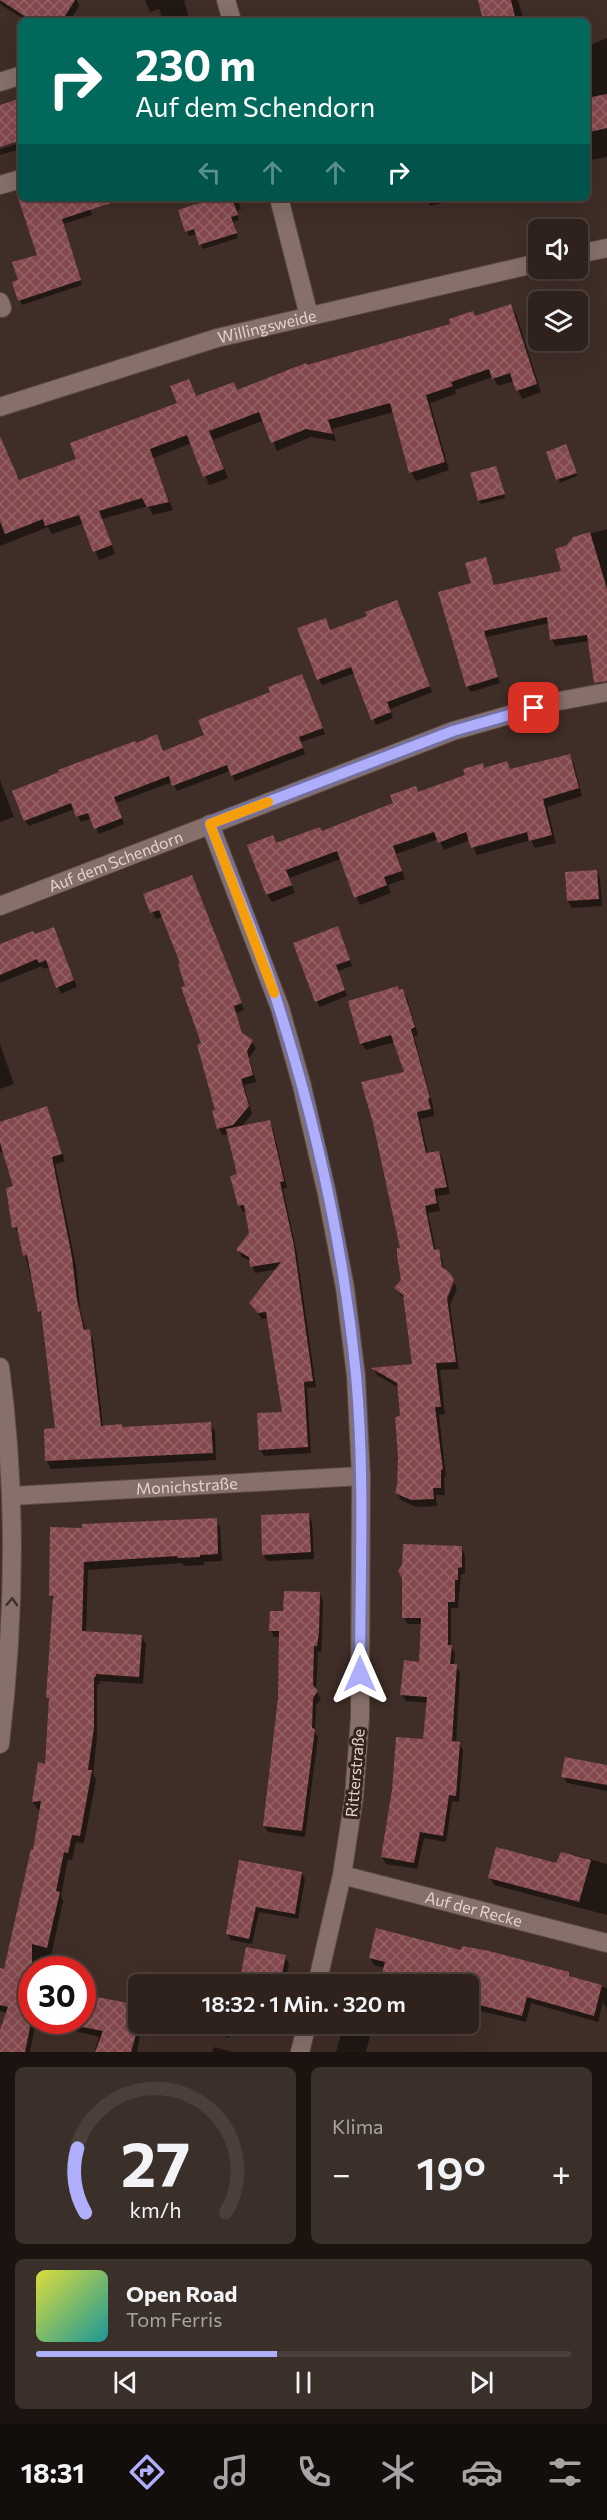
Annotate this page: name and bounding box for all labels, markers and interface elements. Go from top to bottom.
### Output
text: 230 m [135,38,256,90]
icon: right [36,42,114,120]
text: Auf dem Schendorn [135,90,375,123]
icon: left [193,156,226,189]
icon: ahead [256,156,289,189]
icon: ahead [319,156,352,189]
icon: right [382,156,415,189]
map controls [528,219,588,351]
button: sound [528,219,588,279]
button: layers [528,291,588,351]
street label: Willingsweide [216,305,318,347]
pin [508,682,559,733]
icon: arrive [517,691,550,724]
street label: Auf dem Schendorn [46,826,185,895]
street label: Monichstraße [135,1473,238,1498]
one-way arrow [5,1598,18,1607]
position arrow [328,1642,392,1706]
street label: Ritterstraße [341,1728,368,1818]
street label: Auf der Recke [423,1887,525,1930]
speed limit sign: 30 [18,1956,96,2034]
text: 18:32 · 1 Min. · 320 m [201,1990,406,2017]
text: Klima [332,2114,384,2138]
text: 27 [121,2124,190,2200]
text: 19° [416,2144,486,2199]
text: − [332,2152,351,2193]
text: + [552,2152,571,2193]
text: km/h [129,2196,182,2222]
text: Open Road [126,2280,237,2307]
text: Tom Ferris [126,2307,222,2331]
icon: previous [109,2366,142,2399]
icon: pause [287,2366,320,2399]
icon: next [465,2366,498,2399]
icon: directions [126,2451,168,2493]
icon: music [210,2451,252,2493]
icon: phone [293,2451,335,2493]
icon: climate [377,2451,419,2493]
icon: car [461,2451,503,2493]
icon: filters [544,2451,586,2493]
text: 18:31 [21,2456,85,2489]

